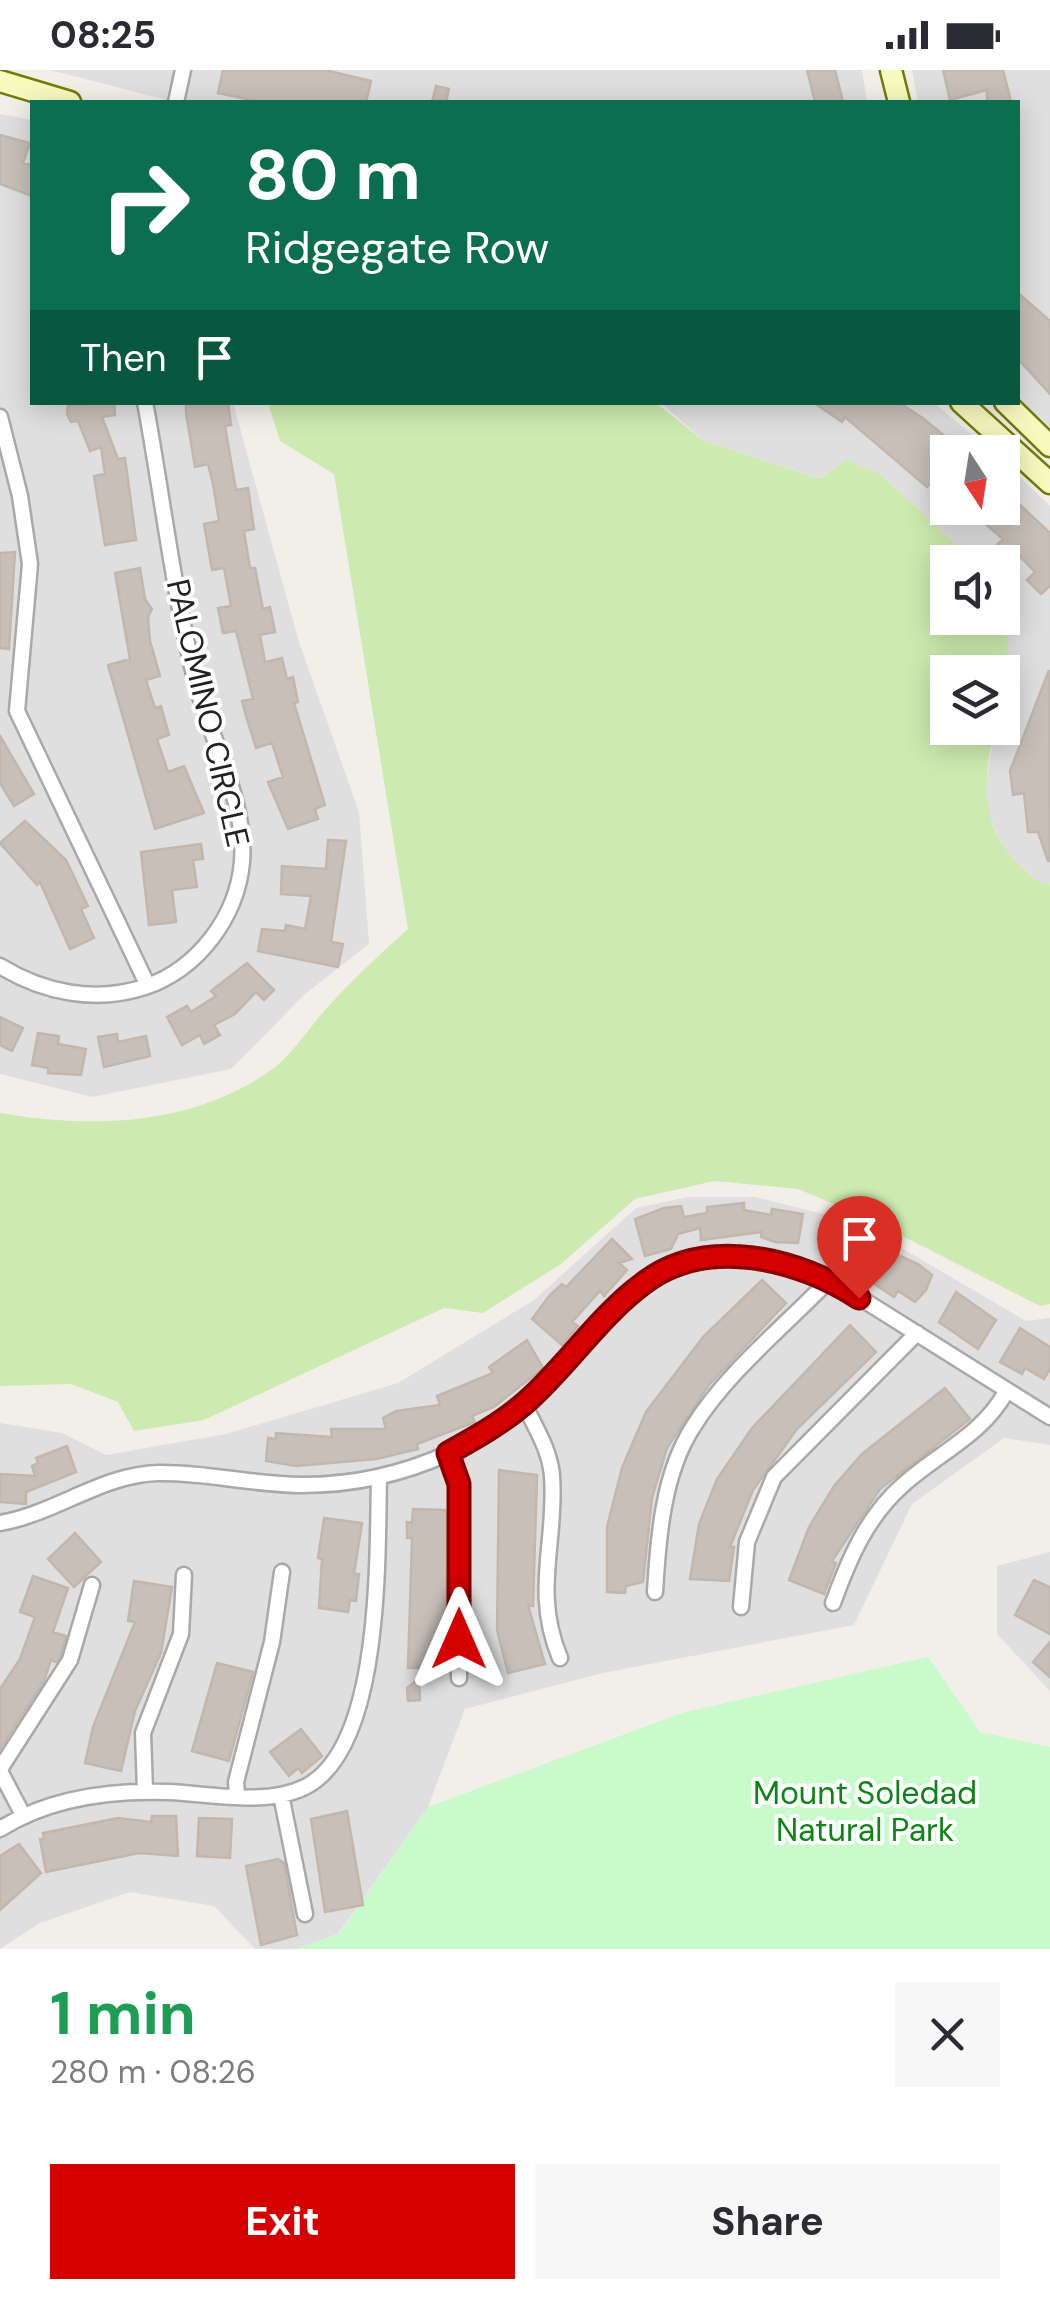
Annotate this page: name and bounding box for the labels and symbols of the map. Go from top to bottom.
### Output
north arrow [930,435,1020,525]
street label: PALOMINO CIRCLE [157,575,259,851]
pin [817,1196,902,1299]
position arrow [407,1587,511,1691]
park label: Mount Soledad Natural Park [753,1772,977,1851]

